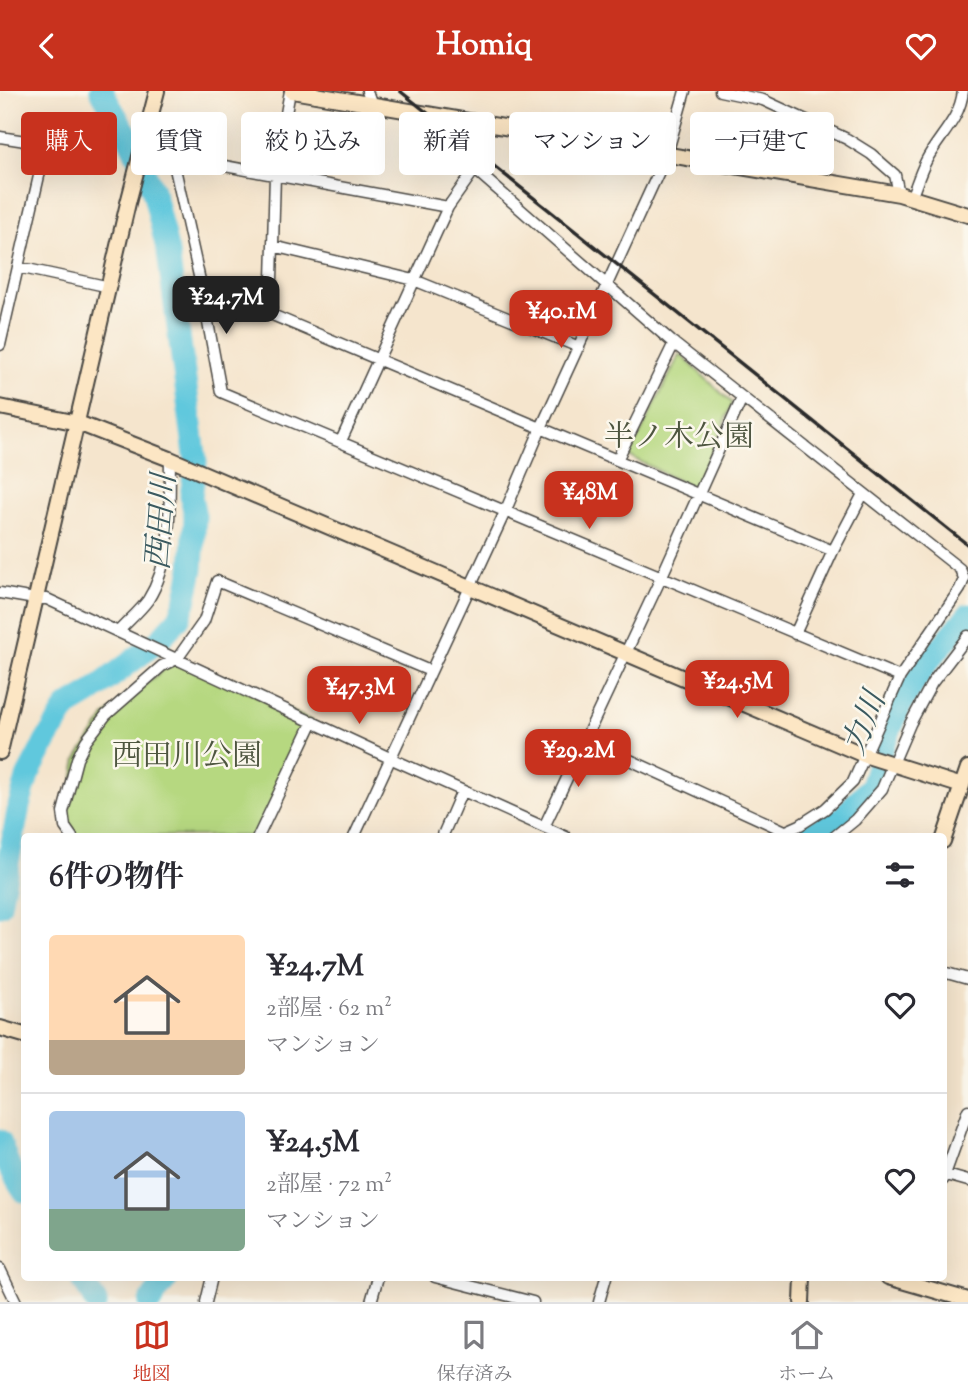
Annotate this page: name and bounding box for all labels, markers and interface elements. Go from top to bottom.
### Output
text: Homiq [436,23,532,69]
icon: back [28,27,66,65]
icon: heart [902,27,940,65]
chip: 購入 [21,112,117,175]
chip: 賃貸 [131,112,227,175]
chip: 絞り込み [241,112,385,175]
chip: 新着 [399,112,495,175]
chip: マンション [509,112,676,175]
chip: 一戸建て [690,112,834,175]
pin: ¥24.7M [169,277,283,336]
text: ¥24.7M [188,282,264,315]
pin: ¥40.1M [504,291,618,350]
text: ¥40.1M [525,296,597,329]
park label: 半ノ木公園 [604,417,754,460]
water label: 西田川 [137,470,189,572]
pin: ¥48M [548,471,630,531]
text: ¥48M [560,477,618,510]
pin: ¥24.5M [680,661,794,720]
text: ¥24.5M [701,666,773,699]
pin: ¥47.3M [302,667,416,726]
text: ¥47.3M [323,672,395,705]
water label: 力川 [832,683,900,762]
pin: ¥29.2M [521,729,635,789]
text: ¥29.2M [541,735,615,768]
park label: 西田川公園 [112,736,262,779]
icon: filters [881,856,919,894]
text: 6件の物件 [49,857,184,900]
text: ¥24.7M [266,946,364,989]
icon: home [105,963,189,1047]
icon: heart [881,986,919,1024]
text: 2部屋 · 62 m² [266,993,392,1026]
text: マンション [266,1030,380,1063]
text: ¥24.5M [266,1122,360,1165]
icon: home [105,1139,189,1223]
icon: heart [881,1162,919,1200]
text: 2部屋 · 72 m² [266,1169,392,1202]
text: マンション [266,1206,380,1239]
tab: 地図 [133,1316,171,1389]
tab: 保存済み [436,1316,512,1389]
tab: ホーム [778,1316,835,1389]

